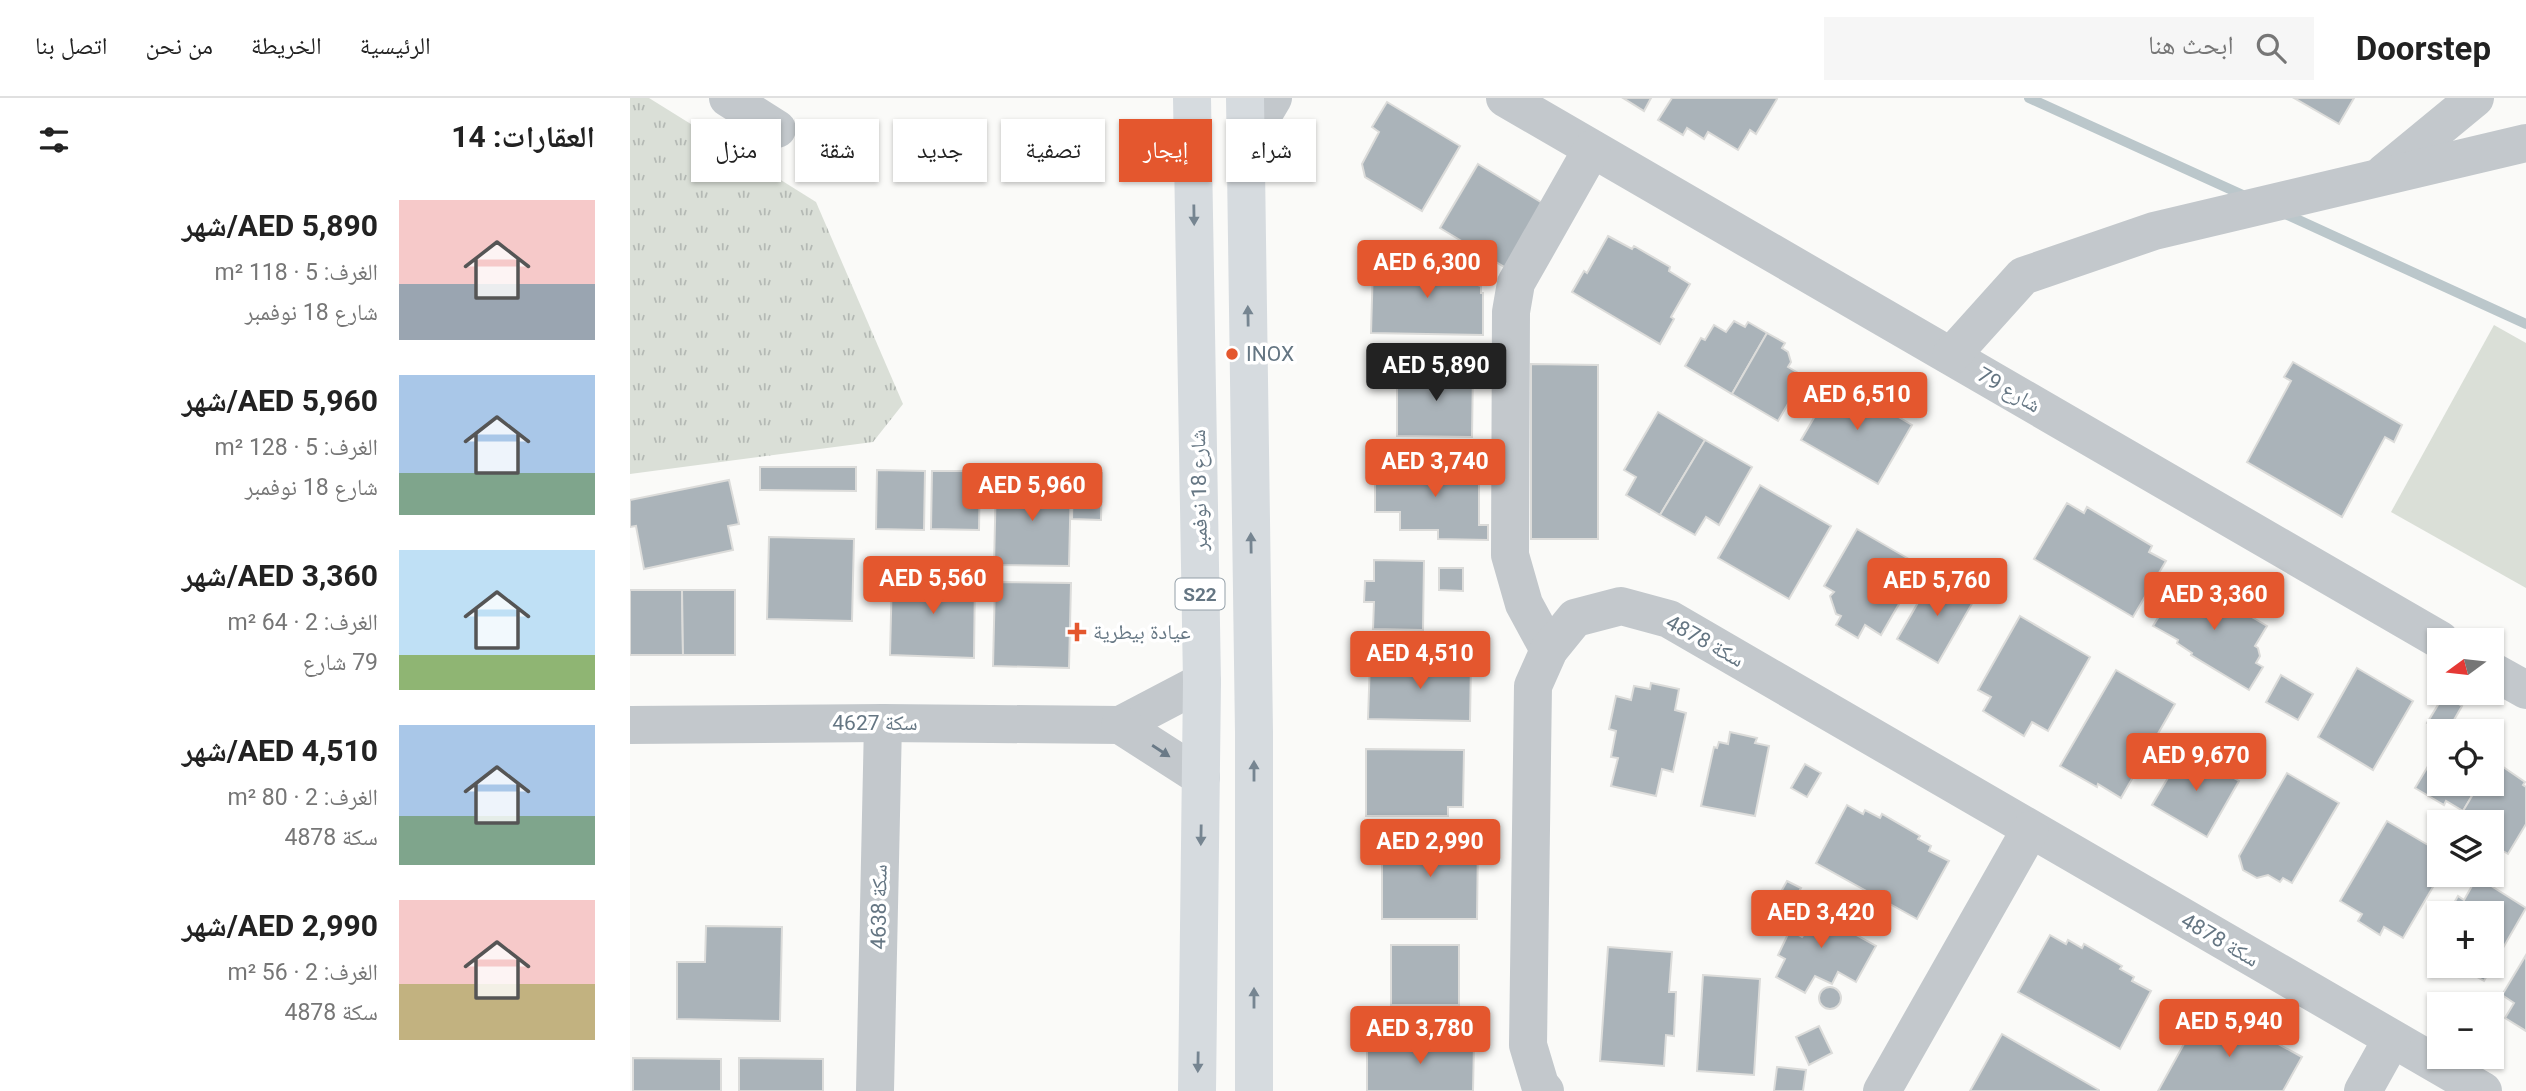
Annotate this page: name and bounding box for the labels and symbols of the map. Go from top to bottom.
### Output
one-way arrow [1189,204,1200,226]
pin: AED 6,300 [1347,240,1507,300]
one-way arrow [1242,305,1253,327]
place label: INOX [1246,342,1294,366]
pin: AED 5,890 [1356,344,1516,403]
marker: INOX [1224,346,1240,362]
street label: 79 شارع [1973,362,2045,418]
pin: AED 6,510 [1777,372,1937,432]
street label: شارع 18 نوفمبر [1186,429,1213,552]
pin: AED 3,740 [1355,440,1515,499]
pin: AED 5,960 [952,464,1112,523]
one-way arrow [1245,532,1257,554]
pin: AED 5,560 [853,556,1013,616]
pin: AED 5,760 [1857,559,2017,618]
pin: AED 3,360 [2134,573,2294,632]
road number: S22 [1176,579,1224,610]
street label: سكة 4878 [1662,610,1748,672]
place label: عيادة بيطرية [1093,620,1191,644]
marker: عيادة بيطرية [1067,622,1087,642]
north arrow [2427,628,2504,705]
pin: AED 4,510 [1340,632,1500,691]
street label: سكة 4627 [832,711,918,735]
pin: AED 9,670 [2116,734,2276,793]
one-way arrow [1151,745,1171,758]
one-way arrow [1248,760,1260,782]
pin: AED 2,990 [1350,820,1510,879]
one-way arrow [1195,824,1207,846]
street label: سكة 4638 [866,864,892,950]
pin: AED 3,420 [1741,890,1901,950]
street label: سكة 4878 [2177,908,2263,972]
one-way arrow [1248,987,1260,1009]
pin: AED 5,940 [2149,1000,2309,1059]
pin: AED 3,780 [1340,1006,1500,1066]
one-way arrow [1192,1051,1204,1073]

